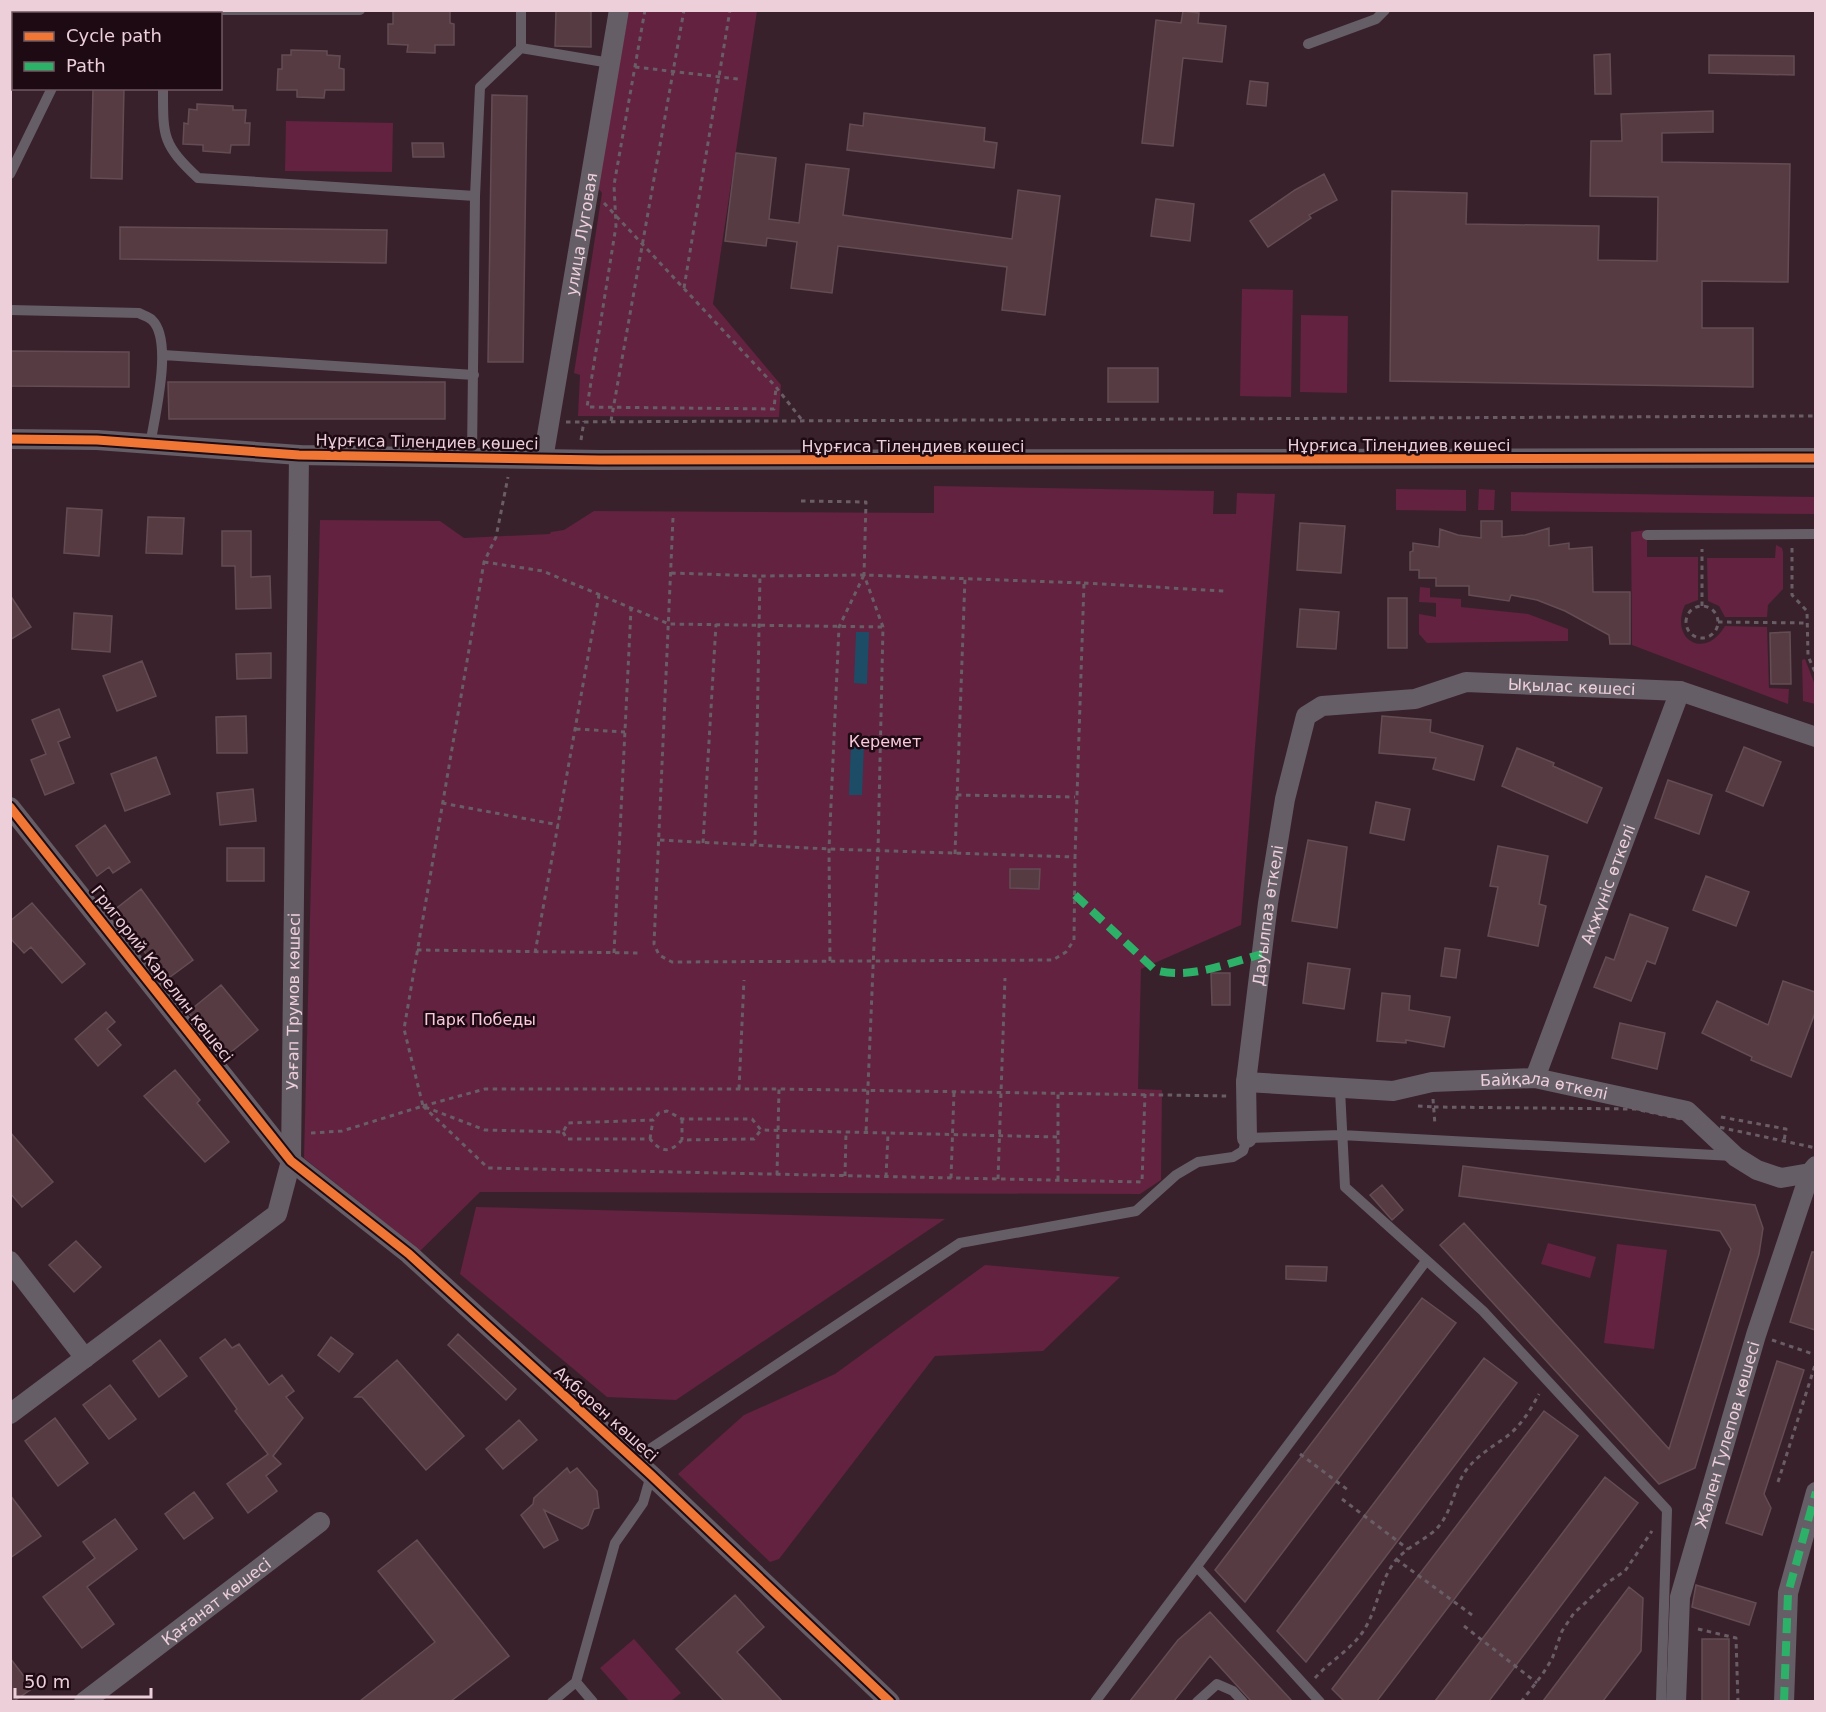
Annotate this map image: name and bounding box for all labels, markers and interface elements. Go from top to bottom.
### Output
legend [12,12,222,90]
text: Cycle path [66,25,162,46]
text: Path [66,55,106,76]
street label: улица Луговая [561,171,601,297]
street label: Нұрғиса Тілендиев көшесі [315,431,539,453]
street label: Нұрғиса Тілендиев көшесі [1288,436,1510,455]
street label: Нұрғиса Тілендиев көшесі [802,437,1024,456]
street label: Ықылас көшесі [1508,674,1636,699]
park label: Керемет [849,732,921,751]
street label: Ақжүніс өткелі [1577,822,1639,947]
street label: Дауылпаз өткелі [1248,844,1287,987]
street label: Григорий Карелин көшесі [87,882,237,1066]
street label: Уағап Трумов көшесі [282,913,303,1090]
park label: Парк Победы [424,1010,536,1029]
street label: Байқала өткелі [1480,1068,1610,1103]
street label: Жален Тулепов көшесі [1691,1339,1763,1531]
street label: Ақберен көшесі [550,1362,662,1466]
street label: Қағанат көшесі [158,1554,274,1649]
scale bar [15,1661,152,1699]
text: 50 m [24,1671,70,1692]

